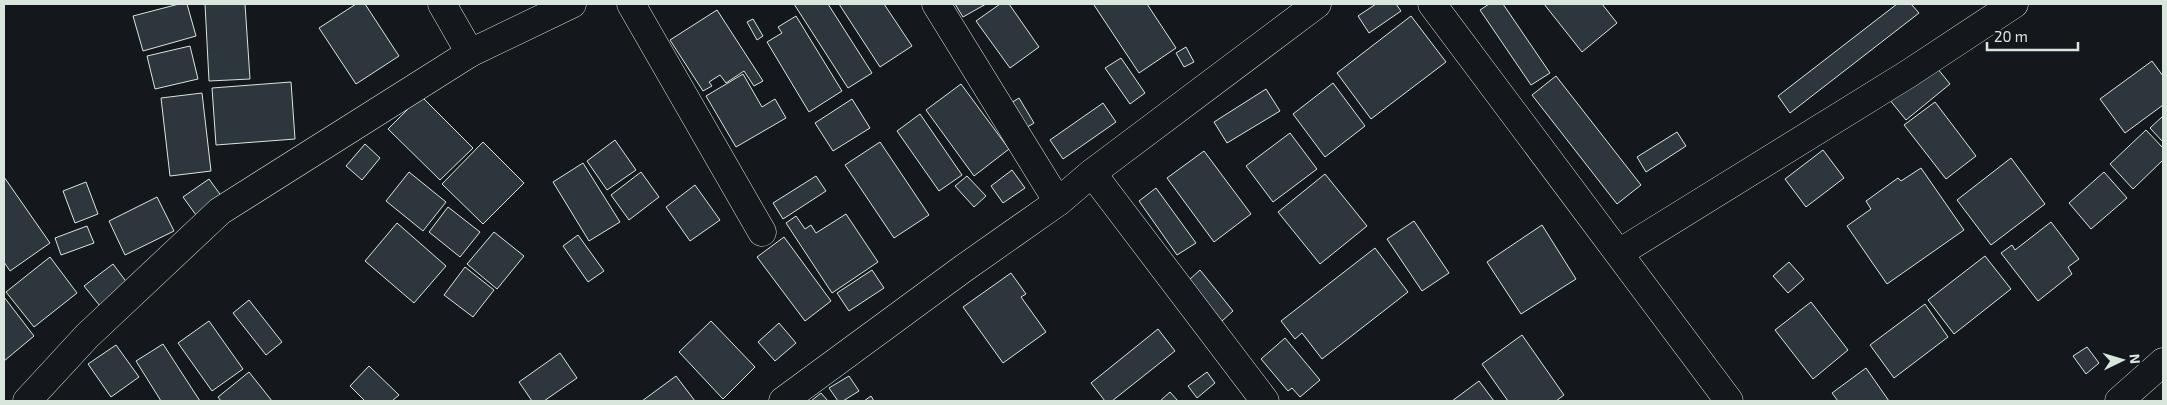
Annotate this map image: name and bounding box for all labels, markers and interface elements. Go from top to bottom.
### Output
scale bar [1987,20,2078,52]
text: 20 m [1994,27,2028,45]
north arrow [2097,335,2147,385]
text: N [2127,353,2144,365]

